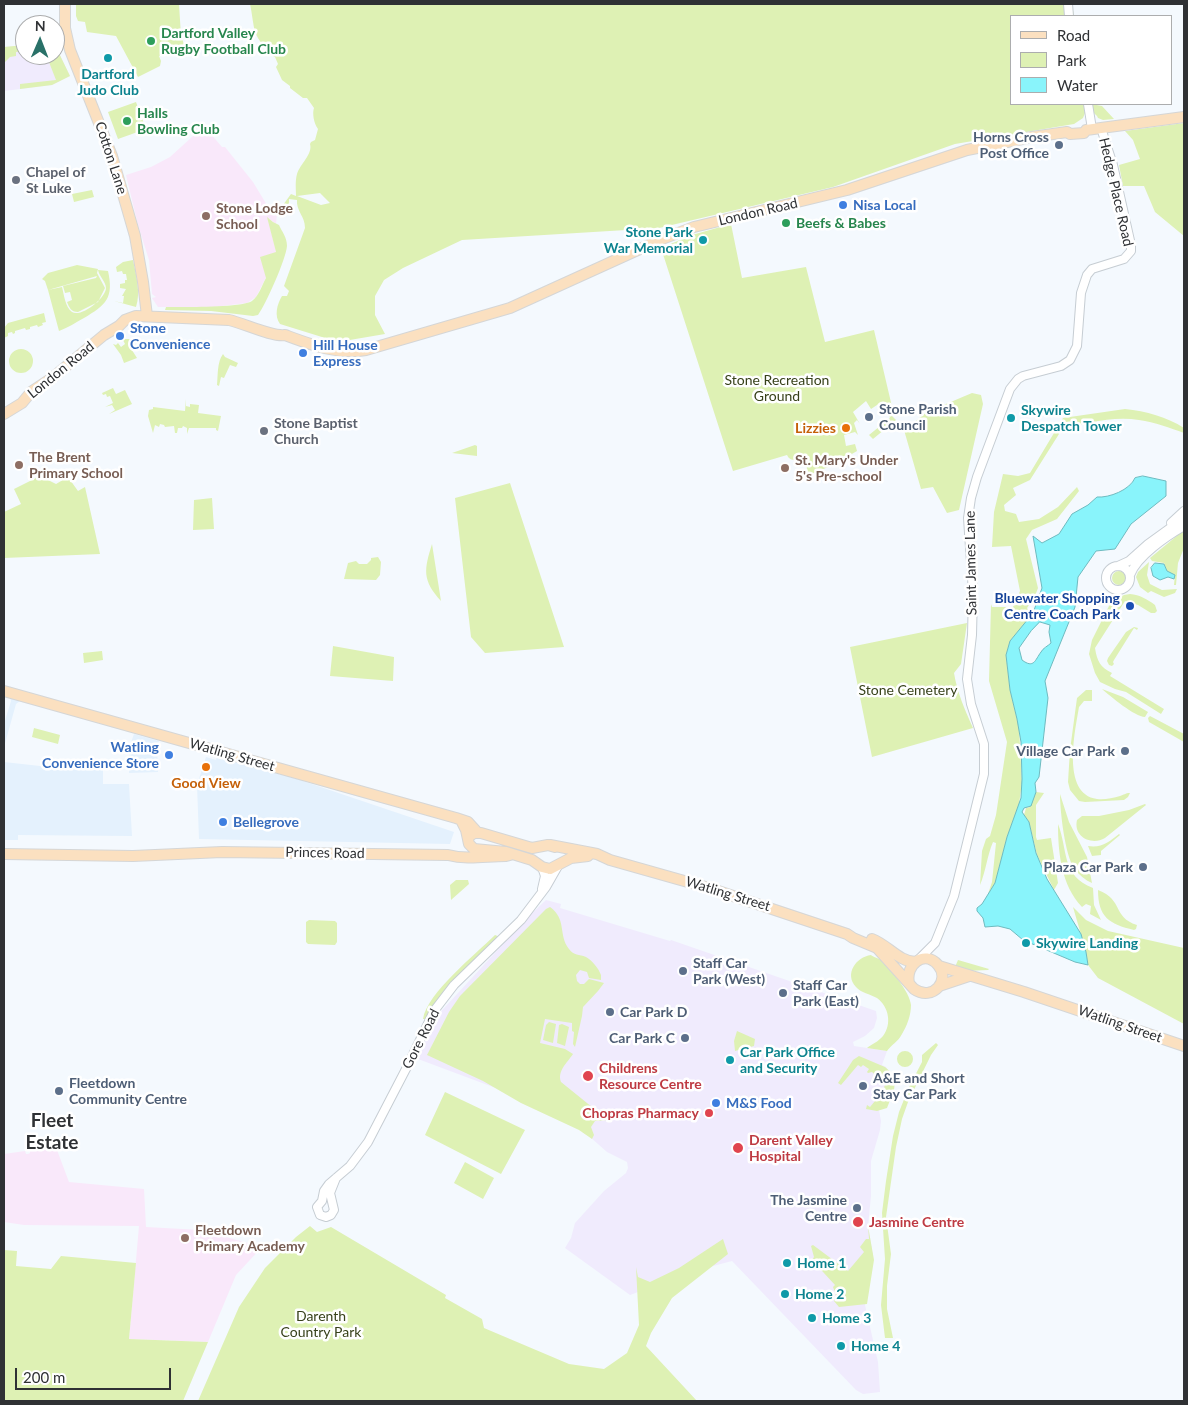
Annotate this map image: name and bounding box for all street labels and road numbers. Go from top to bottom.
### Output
street label: Cotton Lane [91,120,131,196]
street label: Hedge Place Road [1095,136,1137,248]
street label: London Road [717,195,799,229]
street label: London Road [24,338,98,402]
street label: Saint James Lane [962,511,980,615]
street label: Watling Street [187,735,277,775]
street label: Princes Road [285,844,365,862]
street label: Watling Street [684,873,772,915]
street label: Watling Street [1076,1002,1164,1046]
street label: Gore Road [399,1006,443,1072]

